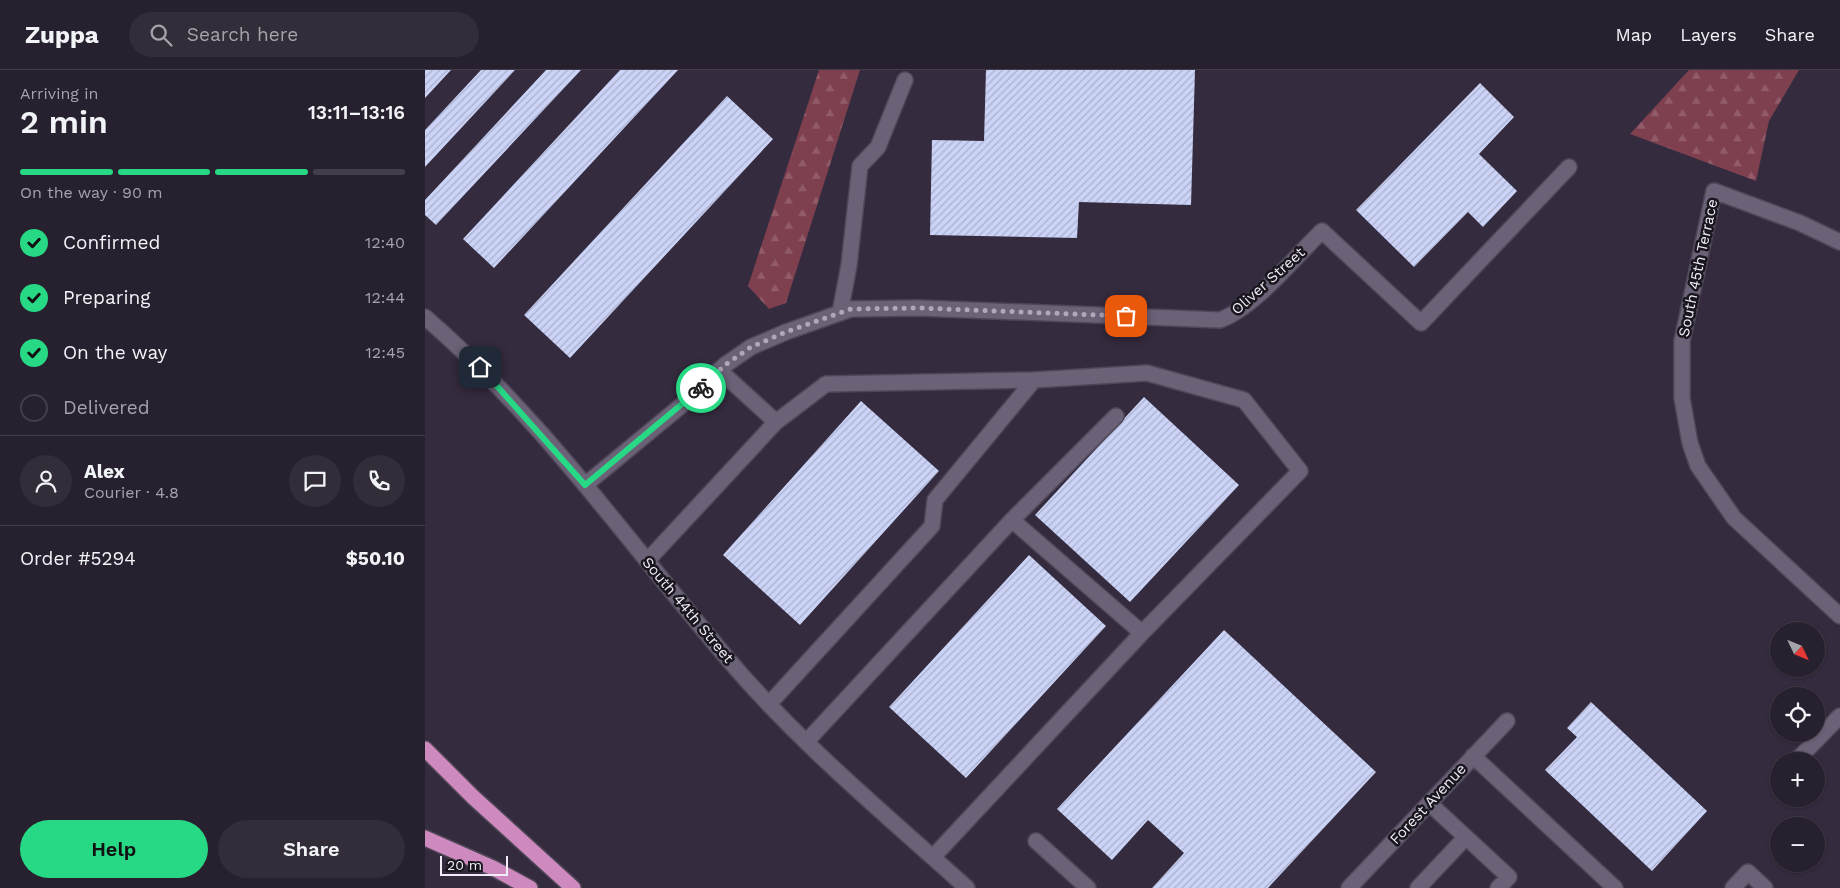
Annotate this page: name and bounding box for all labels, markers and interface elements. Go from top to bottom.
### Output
search box [129,12,479,57]
text: Zuppa [25,21,99,49]
icon: search [147,21,175,49]
text: Search here [187,23,298,46]
text: Map [1615,24,1652,45]
text: Layers [1680,24,1737,45]
text: Share [1765,24,1815,45]
text: Arriving in [20,84,98,103]
text: 13:11–13:16 [308,101,405,124]
text: 2 min [20,103,108,141]
text: On the way · 90 m [20,183,163,202]
street label: South 45th Terrace [1675,197,1721,339]
icon: check [20,229,48,257]
text: Confirmed [63,231,160,254]
text: 12:40 [365,233,405,252]
street label: Oliver Street [1228,243,1309,319]
icon: check [20,284,48,312]
text: Preparing [63,286,150,309]
text: 12:44 [365,288,405,307]
pin [1105,295,1147,337]
icon: bag [1112,302,1140,330]
icon: check [20,339,48,367]
text: On the way [63,341,167,364]
text: 12:45 [366,343,405,362]
pin [459,346,501,388]
icon: home [466,353,494,381]
courier [676,363,726,413]
icon: bike [687,374,715,402]
text: Delivered [63,396,150,419]
button: person [20,455,72,507]
button: chat [289,455,341,507]
button: phone [353,455,405,507]
text: Alex [84,460,125,483]
text: Courier · 4.8 [84,483,179,502]
text: Order #5294 [20,547,136,570]
text: $50.10 [346,547,405,570]
street label: South 44th Street [638,553,738,667]
north arrow [1770,622,1825,678]
map controls [1770,622,1825,872]
button: locate [1770,687,1825,742]
button: + [1770,752,1825,807]
street label: Forest Avenue [1386,760,1470,848]
button: − [1770,817,1825,872]
button: Help [20,820,208,878]
button: Share [218,820,405,878]
scale bar [440,853,507,876]
text: 20 m [447,857,482,873]

